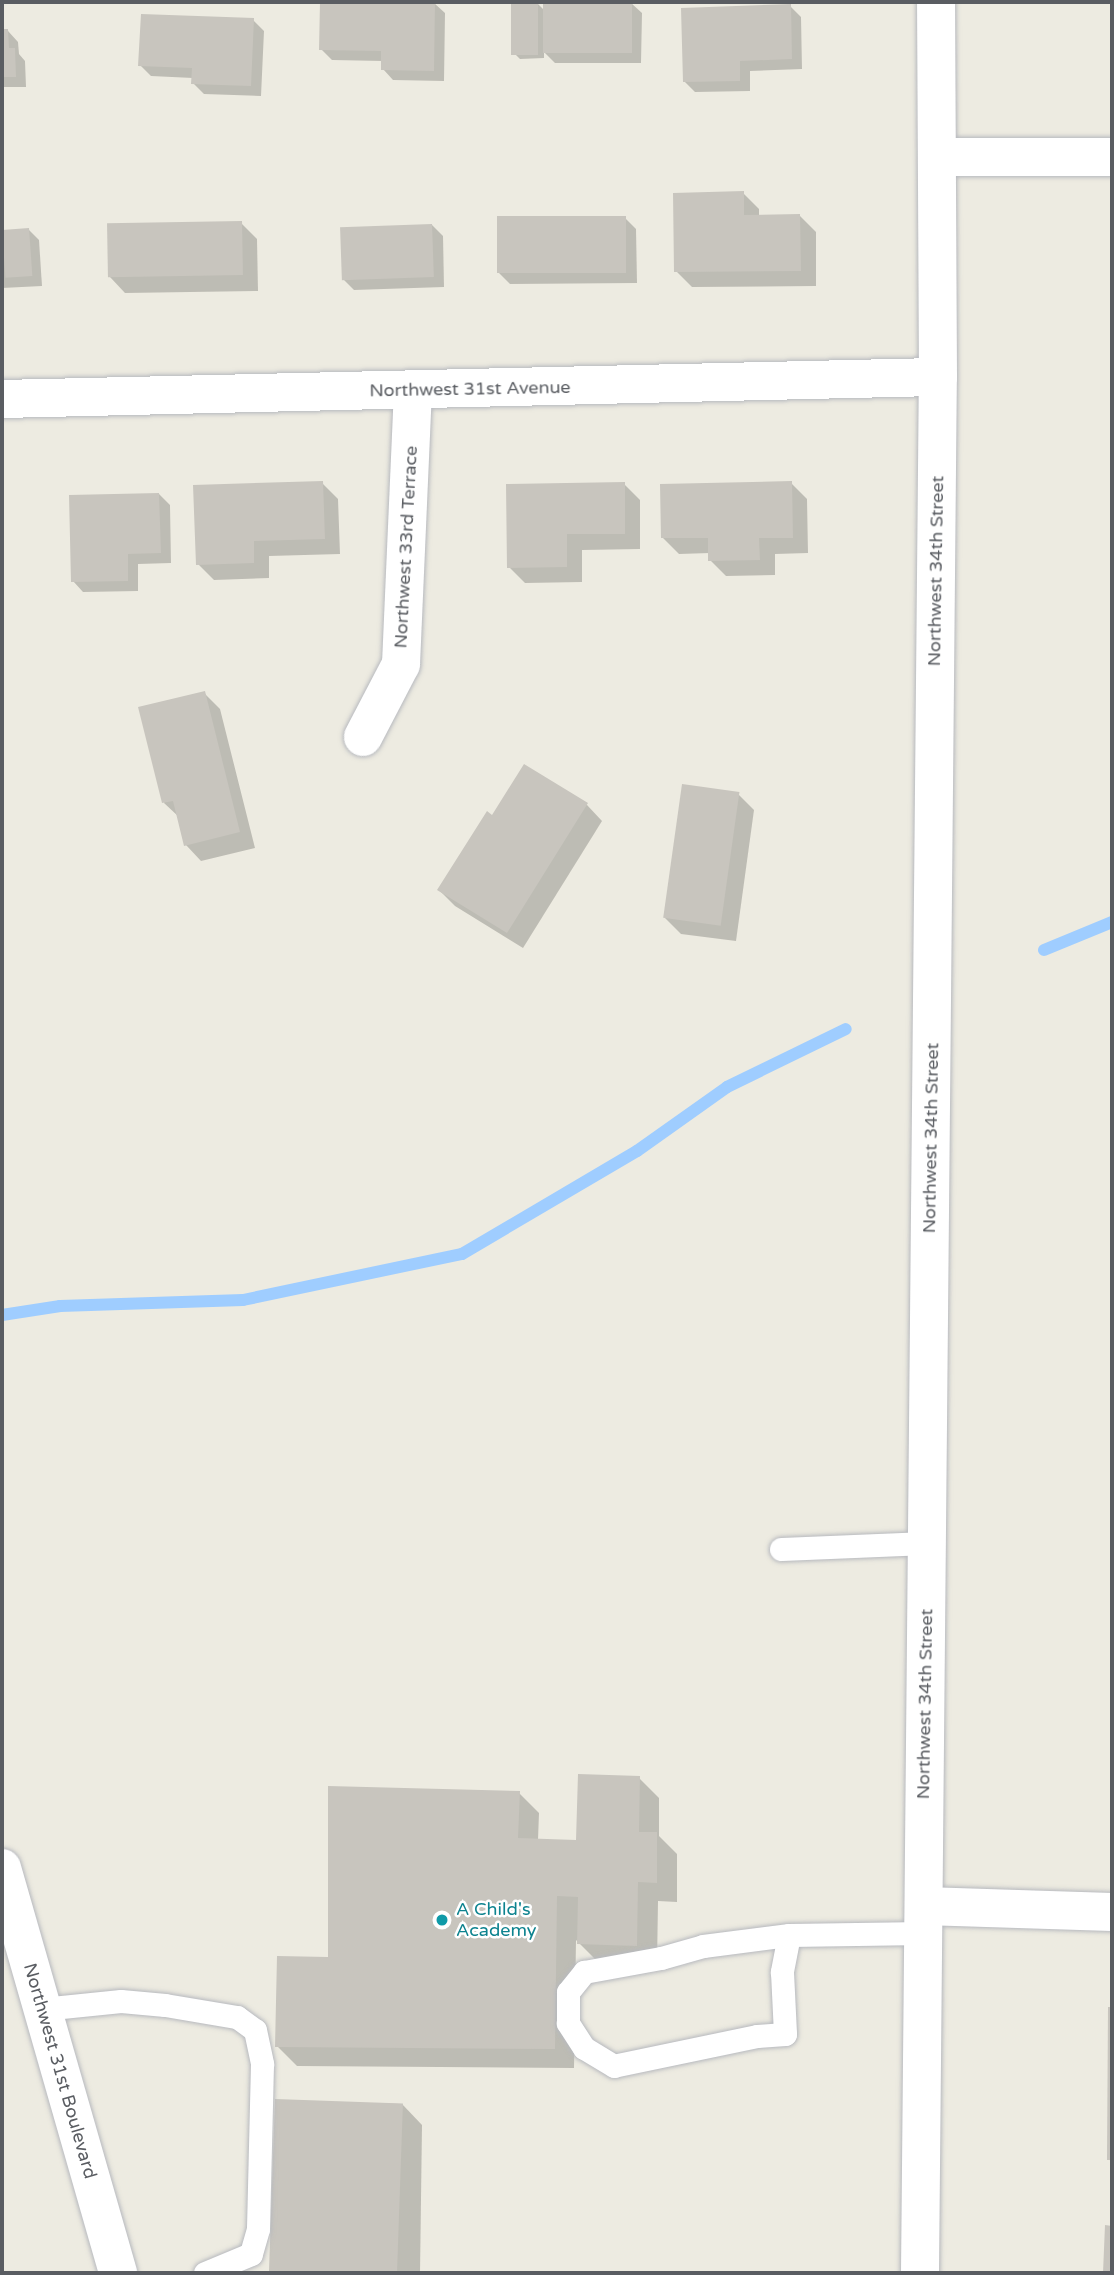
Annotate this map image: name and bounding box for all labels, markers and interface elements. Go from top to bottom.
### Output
street label: Northwest 31st Avenue [369,376,571,402]
street label: Northwest 33rd Terrace [390,445,422,649]
street label: Northwest 34th Street [924,475,948,667]
street label: Northwest 34th Street [919,1042,943,1234]
street label: Northwest 34th Street [913,1608,937,1800]
place label: A Child's Academy [456,1899,536,1941]
marker: A Child's Academy [434,1912,450,1928]
street label: Northwest 31st Boulevard [19,1961,101,2181]

